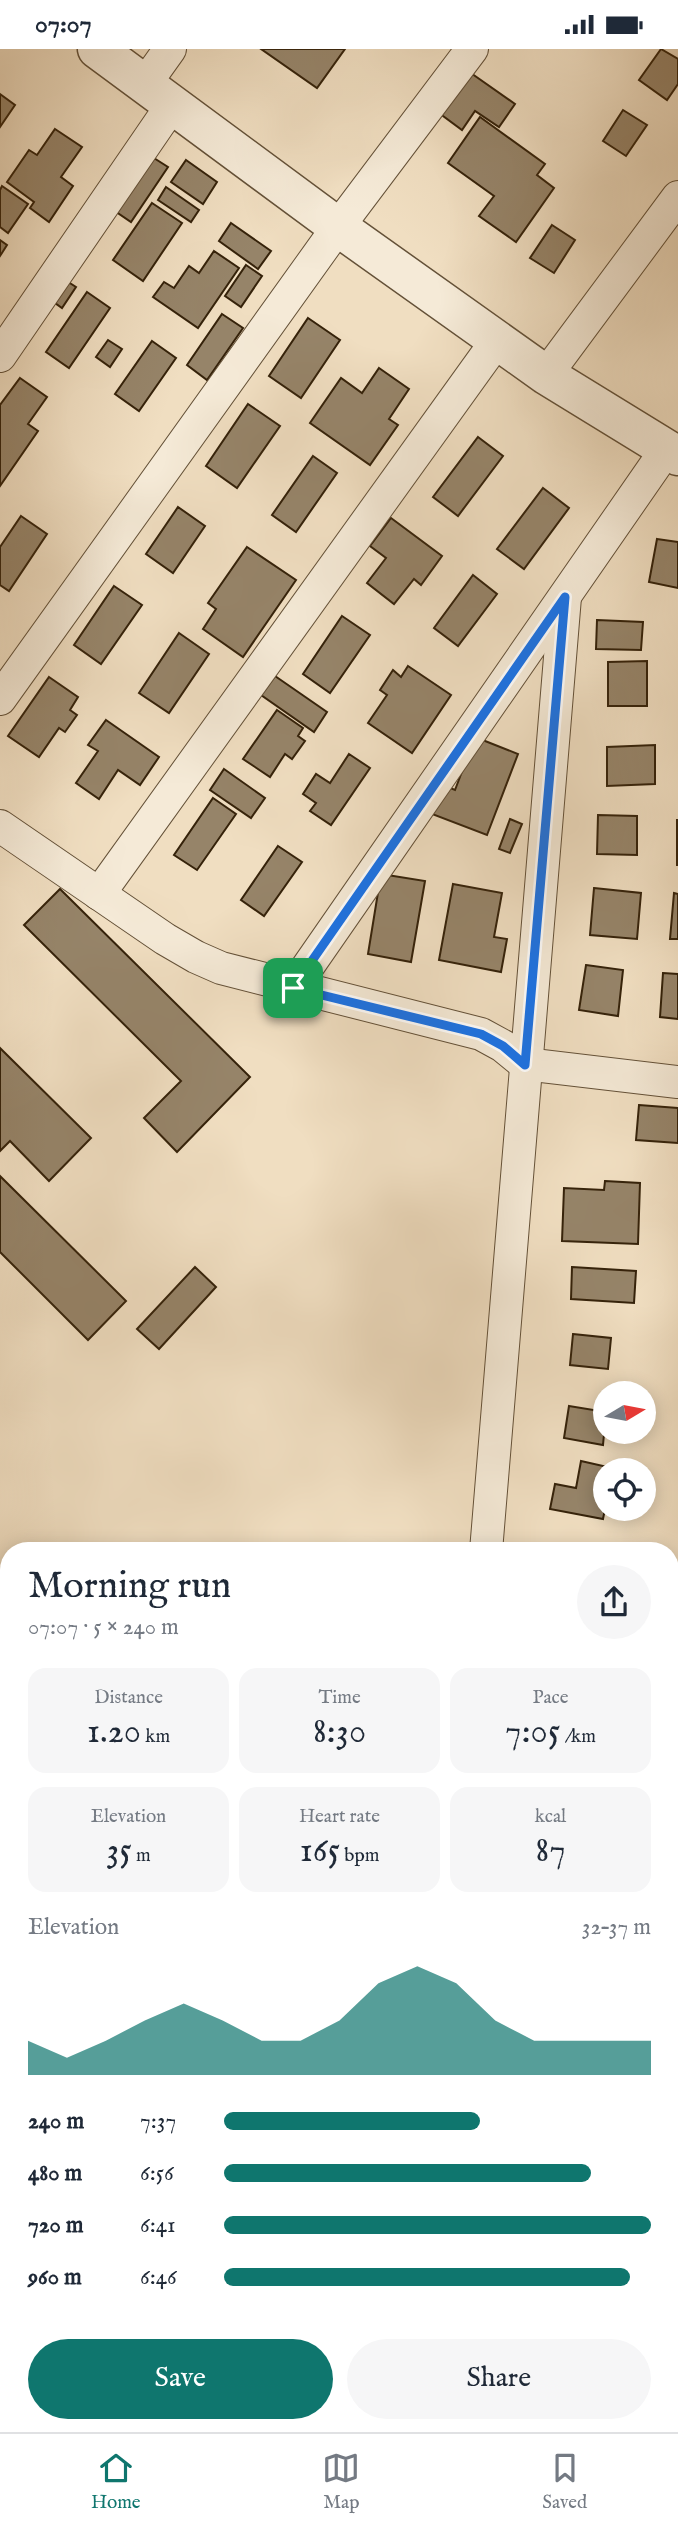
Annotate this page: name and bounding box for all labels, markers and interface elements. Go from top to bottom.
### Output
text: 07:07 [35,8,92,41]
pin [263,958,323,1018]
icon: arrive [274,969,312,1007]
north arrow [593,1381,656,1444]
map controls [593,1381,656,1521]
button: locate [593,1458,656,1521]
text: Morning run [28,1563,231,1611]
button: share [577,1565,651,1639]
text: 07:07 · 5 × 240 m [28,1613,179,1642]
text: Distance [94,1686,163,1710]
text: Time [318,1686,361,1710]
text: Pace [533,1686,568,1710]
text: 1.20 [87,1710,141,1755]
text: 8:30 [313,1710,366,1755]
text: 7:05 [505,1710,561,1755]
text: km [141,1725,170,1749]
text: /km [561,1725,596,1749]
text: Elevation [91,1805,166,1829]
text: Heart rate [299,1805,380,1829]
text: kcal [535,1805,566,1829]
text: 35 [106,1829,132,1874]
text: 165 [300,1829,340,1874]
text: 87 [535,1829,566,1874]
text: m [132,1844,151,1868]
text: bpm [340,1844,379,1868]
text: Elevation [28,1913,119,1942]
text: 32–37 m [582,1913,651,1942]
text: 240 m [28,2107,84,2136]
text: 7:37 [140,2107,176,2136]
text: 480 m [28,2159,82,2188]
text: 6:56 [140,2159,174,2188]
text: 720 m [28,2211,84,2240]
text: 6:41 [140,2211,176,2240]
text: 960 m [28,2263,82,2292]
text: 6:46 [140,2263,177,2292]
button: Save [28,2339,333,2419]
button: Share [347,2339,651,2419]
tab: Home [91,2449,141,2515]
tab: Map [322,2449,360,2515]
tab: Saved [542,2449,587,2515]

